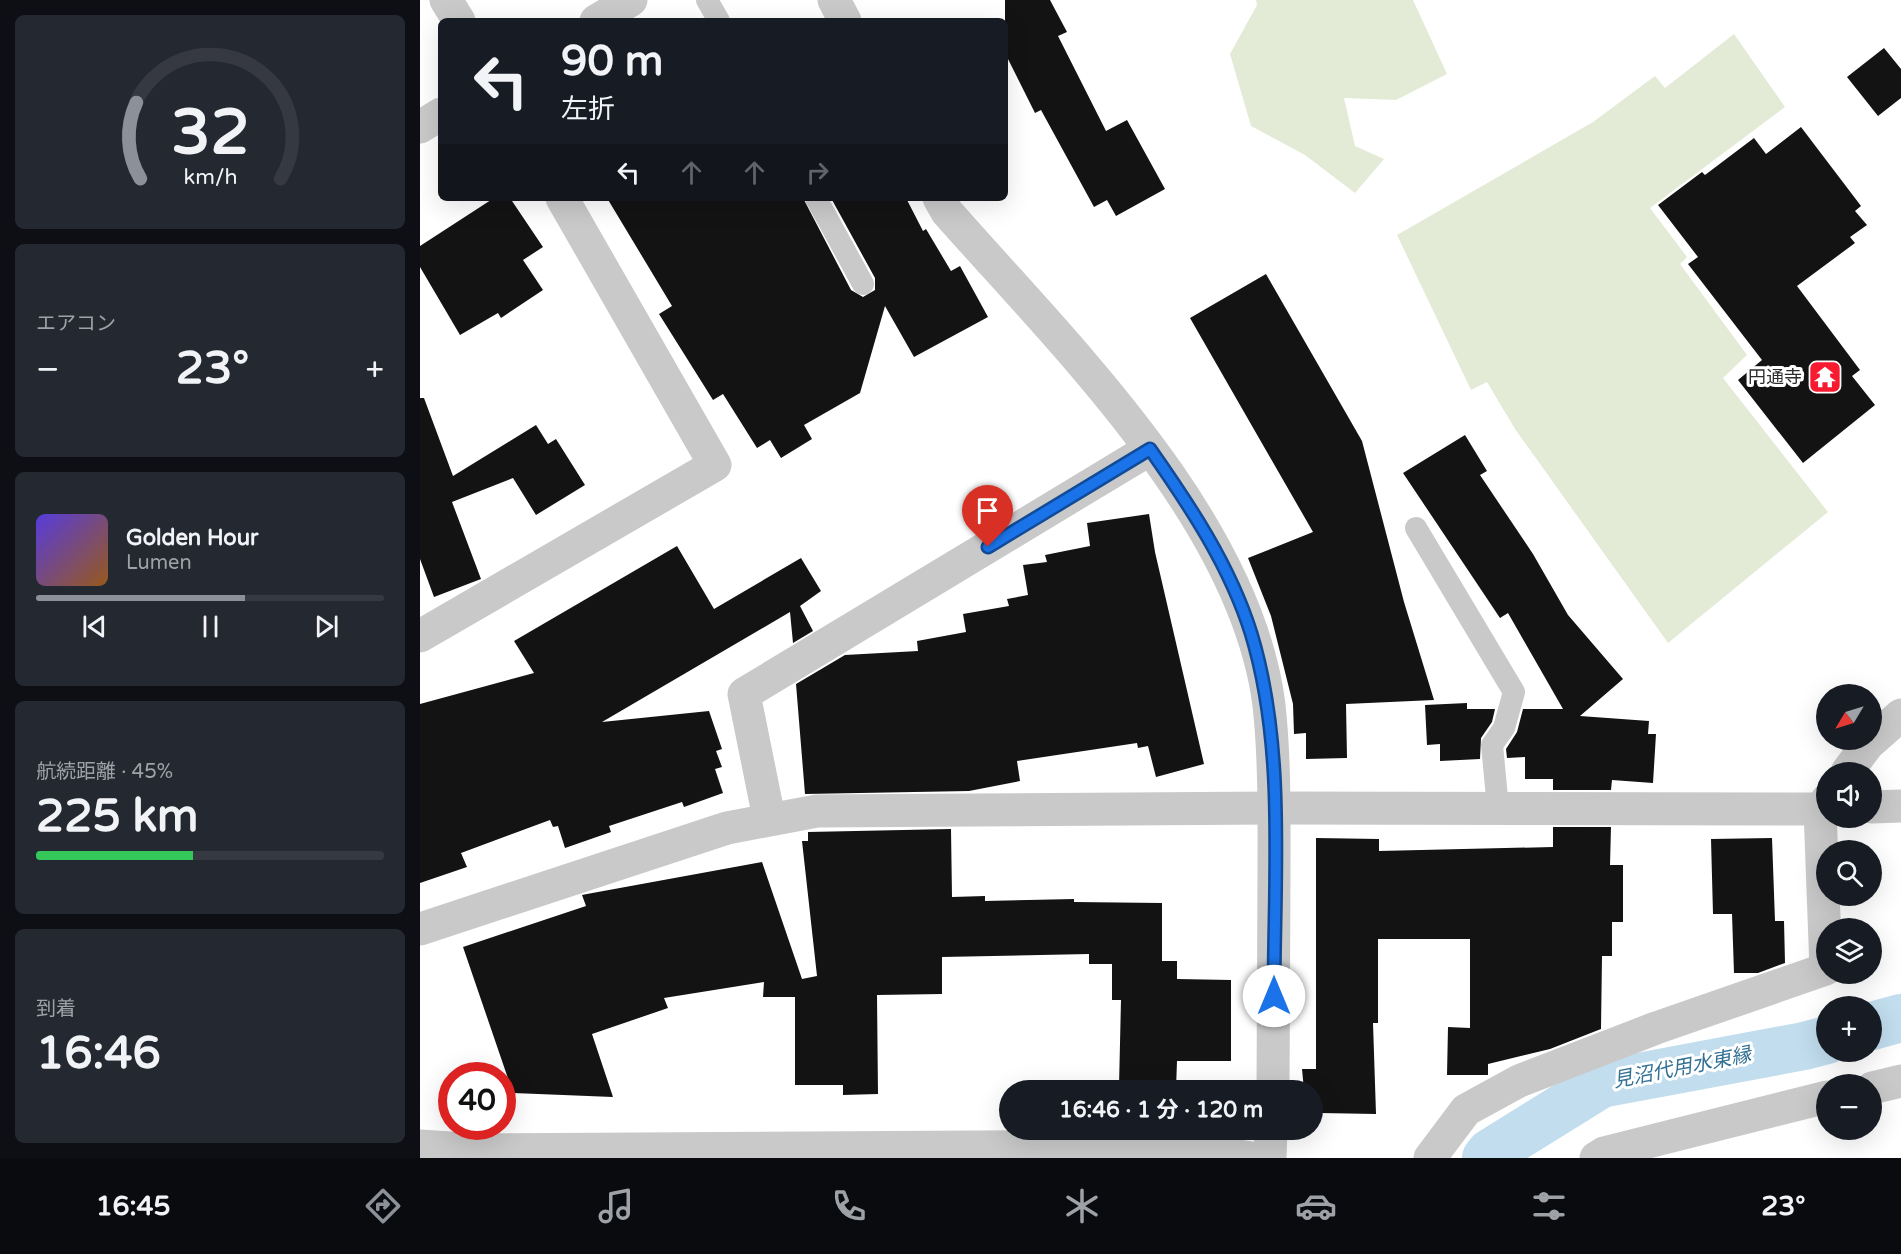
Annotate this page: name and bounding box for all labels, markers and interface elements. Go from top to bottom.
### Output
text: 90 m [561,36,663,87]
icon: left [462,42,540,120]
text: 左折 [561,93,615,126]
text: 32 [171,96,249,171]
icon: left [612,156,645,189]
icon: ahead [675,156,708,189]
icon: ahead [738,156,771,189]
icon: right [801,156,834,189]
text: km/h [183,164,237,190]
text: エアコン [36,312,116,336]
text: 23° [176,342,249,396]
text: − [36,350,60,389]
text: + [365,350,384,389]
temple icon: 円通寺 [1807,359,1843,395]
place label: 円通寺 [1748,366,1802,388]
pin [962,485,1013,547]
icon: arrive [971,494,1004,527]
text: Golden Hour [126,525,258,551]
text: Lumen [126,551,192,575]
icon: previous [78,610,111,643]
icon: pause [194,610,227,643]
icon: next [310,610,343,643]
north arrow [1816,684,1882,750]
map controls [1816,684,1882,1140]
text: 航続距離 · 45% [36,760,173,784]
button: sound [1816,762,1882,828]
text: 225 km [36,790,198,844]
button: search [1816,840,1882,906]
button: layers [1816,918,1882,984]
position arrow [1242,964,1306,1028]
button: + [1816,996,1882,1062]
text: 到着 [36,997,76,1021]
text: 16:46 [36,1027,161,1081]
water label: 見沼代用水東縁 [1611,1042,1755,1093]
speed limit sign: 40 [438,1062,516,1140]
button: − [1816,1074,1882,1140]
text: 16:46 · 1 分 · 120 m [1059,1097,1263,1123]
icon: directions [362,1185,404,1227]
icon: music [595,1185,637,1227]
icon: phone [828,1185,870,1227]
icon: climate [1061,1185,1103,1227]
icon: car [1295,1185,1337,1227]
icon: filters [1528,1185,1570,1227]
text: 16:45 [96,1190,170,1223]
text: 23° [1761,1190,1805,1223]

